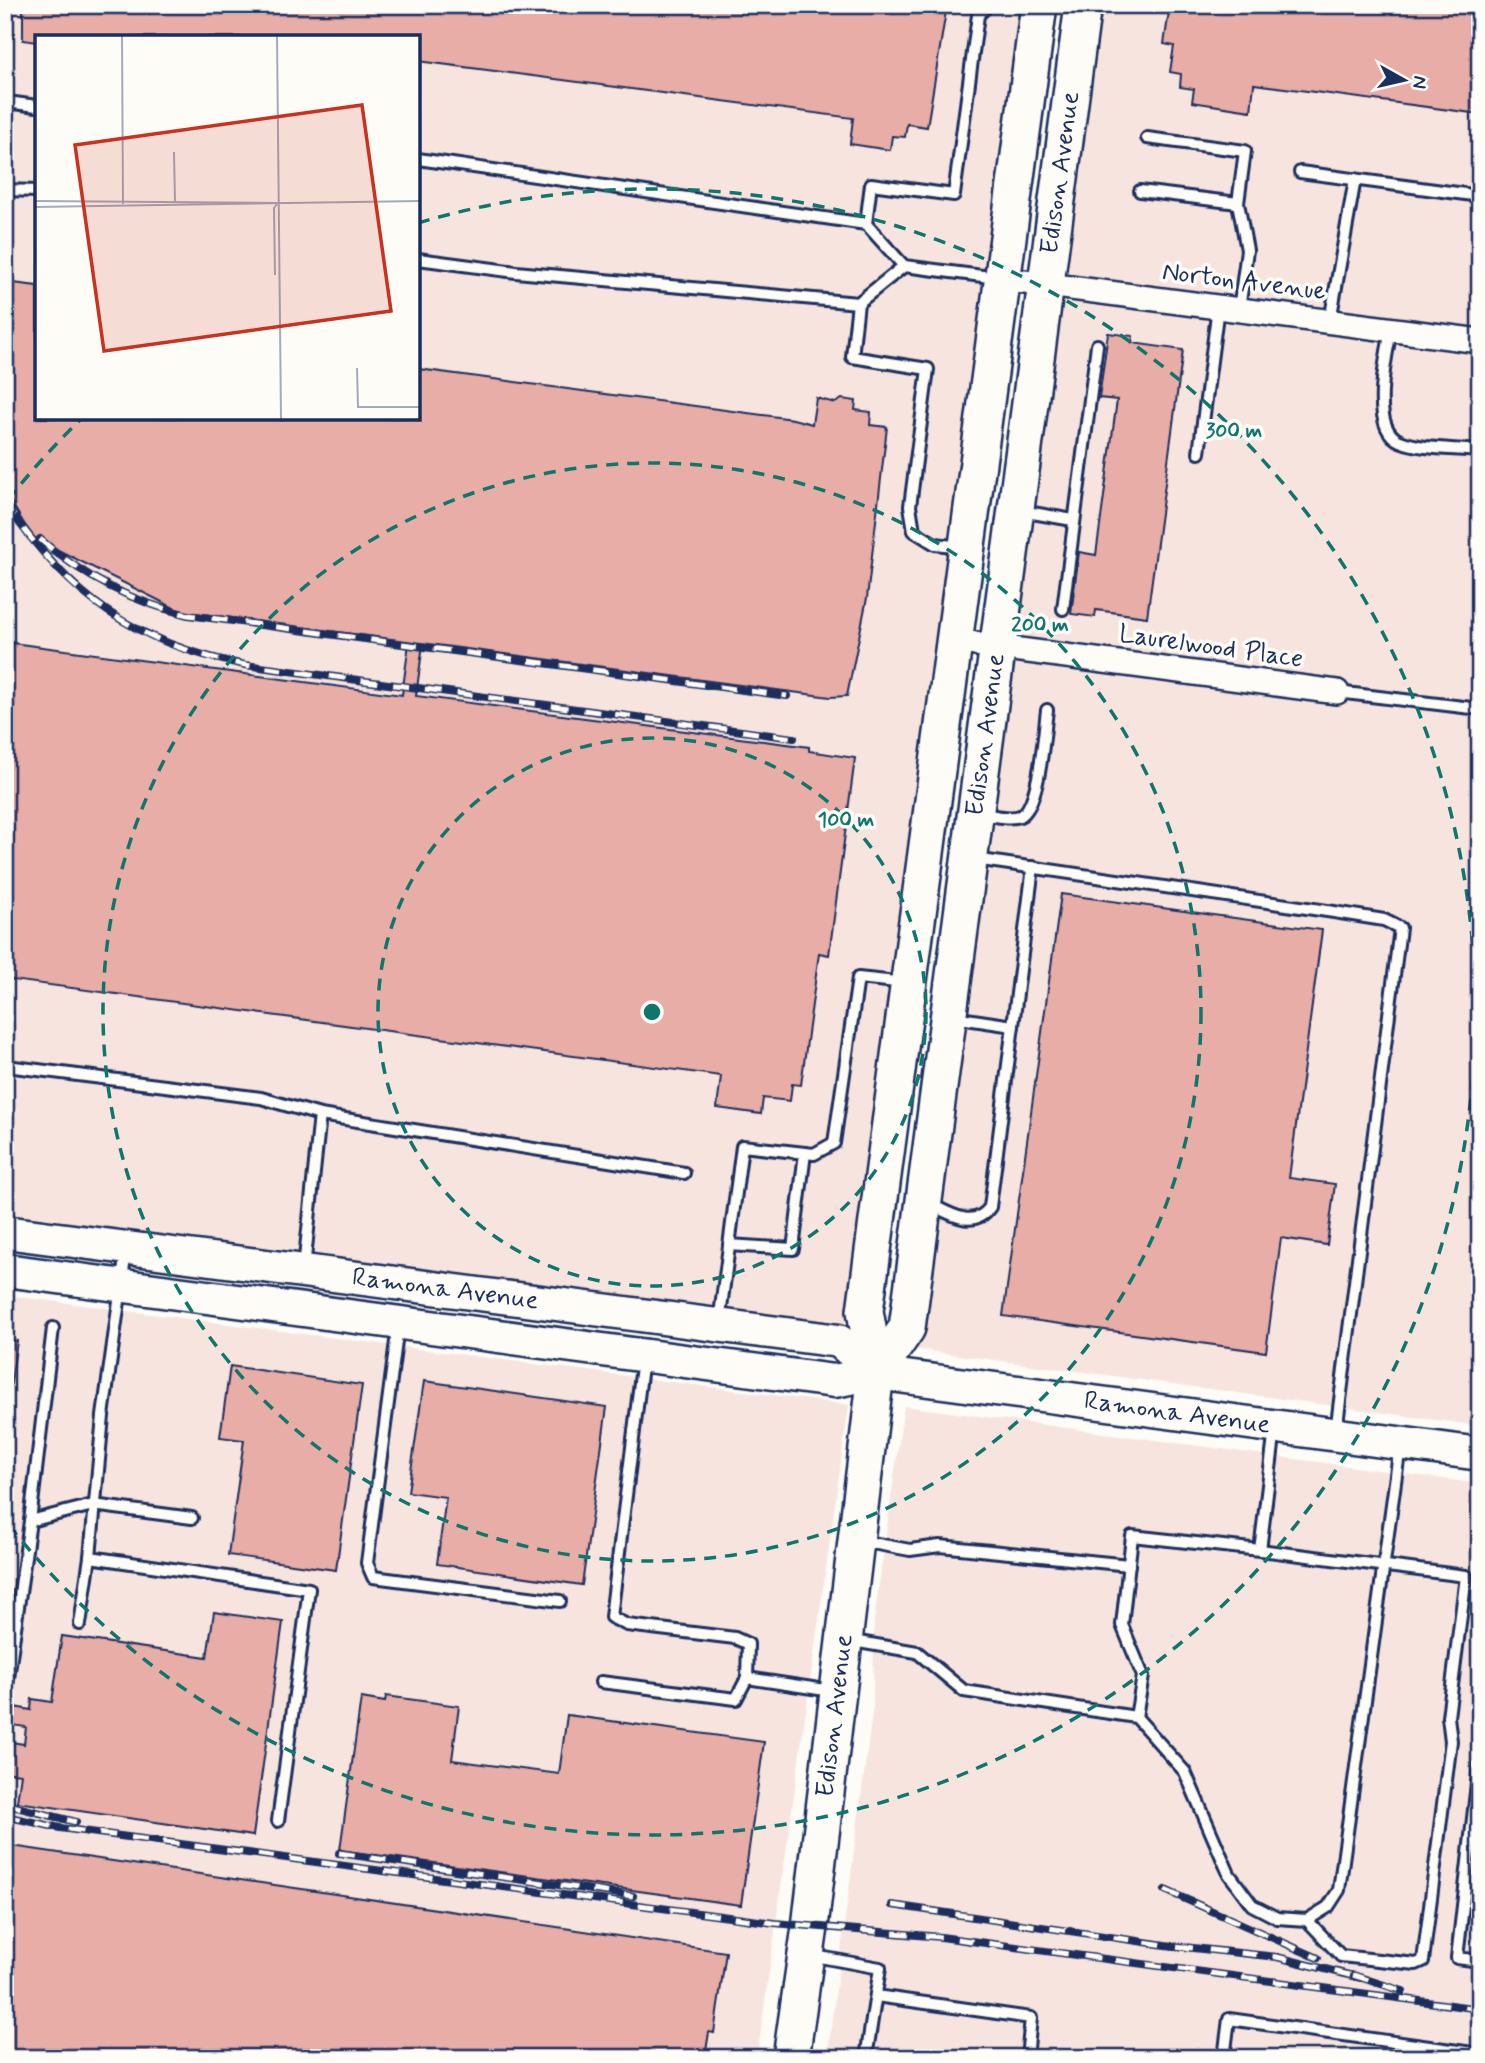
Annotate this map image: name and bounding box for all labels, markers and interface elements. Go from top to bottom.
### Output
inset map [35,35,420,420]
north arrow [1370,46,1440,116]
text: N [1406,74,1433,90]
street label: Edison Avenue [1033,89,1088,256]
street label: Norton Avenue [1160,255,1328,309]
text: 300 m [1206,417,1263,445]
text: 200 m [1011,611,1069,639]
street label: Laurelwood Place [1117,617,1305,677]
street label: Edison Avenue [958,651,1014,818]
text: 100 m [818,806,874,834]
centre of rings [640,1000,664,1024]
street label: Ramona Avenue [350,1261,541,1319]
street label: Ramona Avenue [1082,1384,1273,1443]
street label: Edison Avenue [809,1632,862,1799]

